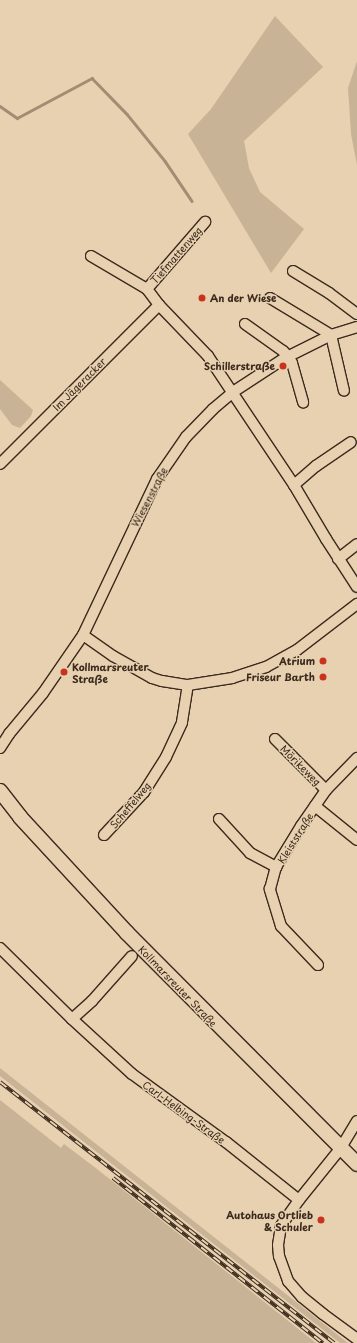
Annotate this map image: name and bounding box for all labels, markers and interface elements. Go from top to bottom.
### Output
street label: Tiefmattenweg [148,224,204,286]
place label: An der Wiese [210,292,276,304]
marker: An der Wiese [197,293,207,303]
street label: Im Jägeracker [50,355,108,413]
place label: Schillerstraße [204,360,275,372]
marker: Schillerstraße [278,361,288,371]
street label: Wiesenstraße [128,465,170,529]
place label: Atrium [279,655,315,667]
marker: Atrium [318,656,328,666]
place label: Kollmarsreuter Straße [72,660,149,684]
marker: Kollmarsreuter Straße [59,667,69,677]
place label: Friseur Barth [246,671,315,683]
marker: Friseur Barth [318,672,328,682]
street label: Mörikeweg [278,742,324,788]
street label: Scheffelweg [107,779,153,831]
street label: Kleiststraße [275,810,315,866]
street label: Kollmarsreuter Straße [136,943,220,1029]
street label: Carl-Helbing-Straße [141,1078,227,1146]
place label: Autohaus Ortlieb & Schuler [226,1208,313,1232]
marker: Autohaus Ortlieb & Schuler [316,1215,326,1225]

